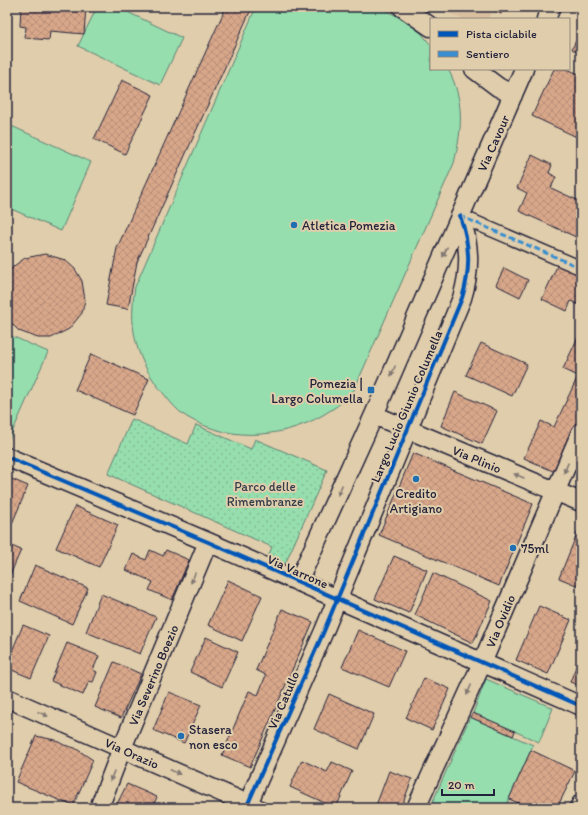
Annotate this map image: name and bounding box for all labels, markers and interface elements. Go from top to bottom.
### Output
legend [430,18,570,70]
text: Pista ciclabile [466,27,537,41]
text: Sentiero [466,47,510,61]
street label: Via Cavour [474,113,513,174]
place label: Atletica Pomezia [302,218,396,233]
marker: Atletica Pomezia [289,220,299,230]
one-way arrow [442,246,448,257]
street label: Largo Lucio Giunio Columella [367,327,446,485]
one-way arrow [390,365,396,377]
place label: Pomezia | Largo Columella [271,376,363,406]
marker: Pomezia | Largo Columella [366,385,376,395]
street label: Via Plinio [450,442,504,477]
one-way arrow [563,463,569,474]
one-way arrow [513,473,525,479]
marker: Credito Artigiano [411,474,421,484]
park label: Parco delle Rimembranze [227,479,303,509]
one-way arrow [337,484,343,495]
place label: Credito Artigiano [390,486,443,516]
place label: 75ml [521,541,549,556]
marker: 75ml [508,543,518,553]
street label: Via Varrone [265,551,331,592]
one-way arrow [190,573,196,585]
street label: Via Ovidio [483,592,518,650]
street label: Via Severino Boezio [125,622,182,728]
street label: Via Catullo [265,669,303,731]
one-way arrow [466,685,472,696]
one-way arrow [37,711,48,717]
place label: Stasera non esco [189,722,238,752]
marker: Stasera non esco [176,731,186,741]
street label: Via Orazio [102,735,161,772]
one-way arrow [169,769,180,775]
one-way arrow [109,770,116,782]
scale bar [442,771,494,797]
text: 20 m [448,778,475,792]

